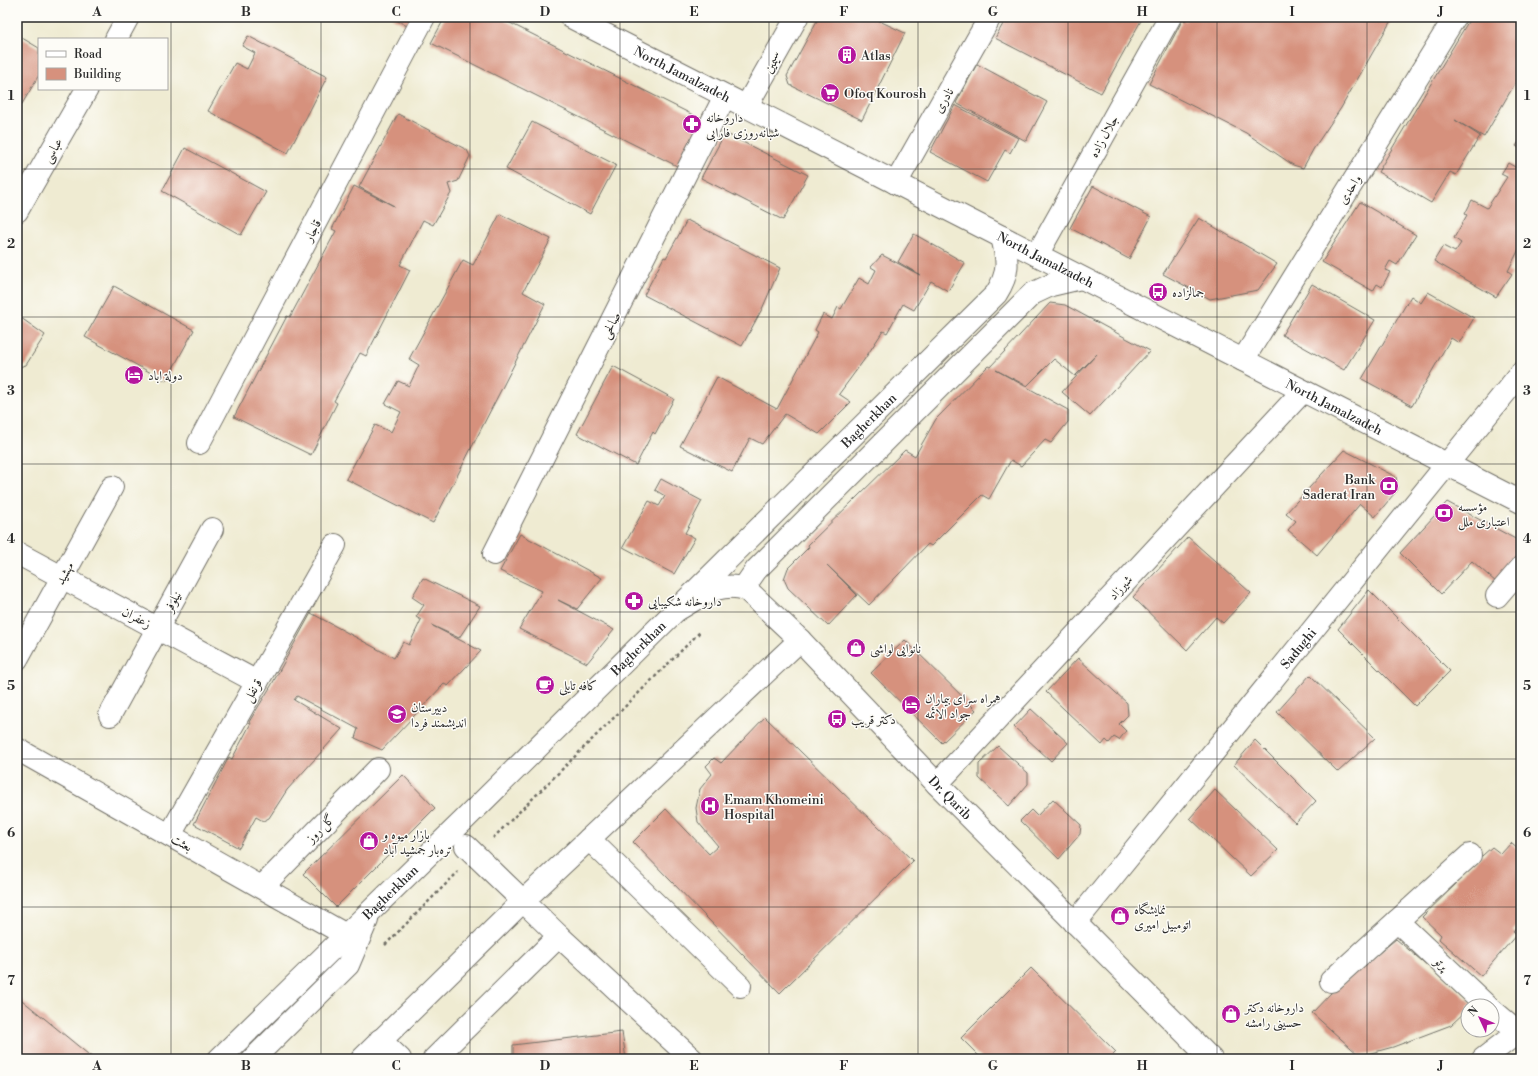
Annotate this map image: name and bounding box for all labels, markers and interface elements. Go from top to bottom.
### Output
text: A [91,4,102,20]
text: B [241,4,251,20]
text: C [391,4,401,20]
text: D [540,4,550,20]
text: E [689,4,699,20]
text: F [839,4,849,20]
text: G [988,4,999,20]
text: H [1137,4,1148,20]
text: I [1289,4,1295,20]
text: J [1436,4,1444,20]
legend [38,38,168,90]
street label: North Jamalzadeh [631,43,733,106]
building icon: Atlas [836,44,858,66]
text: Road [74,47,102,62]
place label: Atlas [860,48,891,64]
street label: سیمین [760,49,785,76]
text: Building [73,67,122,82]
supermarket icon: Ofoq Kourosh [819,82,841,104]
street label: نادری [930,85,957,116]
place label: Ofoq Kourosh [844,86,927,102]
text: 1 [8,88,15,104]
text: 1 [1524,88,1531,104]
place label: داروخانه شبانه‌روزی فارابی [706,110,779,142]
street label: جلال زاده [1086,112,1122,161]
pharmacy icon: داروخانه شبانه‌روزی فارابی [681,113,703,135]
street label: عباسی [39,135,67,166]
street label: واحدی [1335,172,1365,207]
street label: قاجار [300,216,325,246]
street label: North Jamalzadeh [994,229,1097,292]
text: 2 [7,236,15,252]
text: 2 [1523,236,1531,252]
bus stop icon: جمالزاده [1147,281,1169,303]
place label: جمالزاده [1172,285,1205,301]
street label: صالحی [597,309,625,342]
hotel icon: دولة اباد [123,364,145,386]
place label: دولة اباد [148,368,183,384]
street label: North Jamalzadeh [1283,376,1385,439]
text: 3 [7,383,15,399]
text: 3 [1523,383,1531,399]
street label: Bagherkhan [838,390,900,452]
place label: Bank Saderat Iran [1303,472,1376,503]
bank icon: Bank Saderat Iran [1378,475,1400,497]
place label: مؤسسه اعتباری ملل [1458,499,1510,531]
bank icon: مؤسسه اعتباری ملل [1433,502,1455,524]
text: 4 [7,531,16,547]
text: 4 [1523,531,1532,547]
street label: مهشید [52,559,78,588]
street label: شیرزاد [1105,572,1136,604]
street label: نیلوفر [160,588,185,617]
pharmacy icon: داروخانه شکیبایی [623,590,645,612]
place label: داروخانه شکیبایی [648,594,722,610]
street label: زعفران [119,604,154,632]
street label: Bagherkhan [607,618,670,680]
street label: Sadughi [1278,625,1320,672]
shop icon: نانوایی لواشی [845,637,867,659]
place label: نانوایی لواشی [870,641,921,658]
cafe icon: کافه تایلی [534,674,556,696]
street label: قرنفل [240,676,267,705]
text: 5 [7,678,15,694]
place label: کافه تایلی [559,678,597,696]
text: 5 [1523,678,1531,694]
place label: همراه سرای بیماران جواد الائمه [925,691,1001,722]
hotel icon: همراه سرای بیماران جواد الائمه [900,694,922,716]
place label: دبیرستان اندیشمند فردا [411,700,467,731]
school or university icon: دبیرستان اندیشمند فردا [386,703,408,725]
bus stop icon: دکتر قریب [826,708,848,730]
place label: دکتر قریب [851,712,896,729]
street label: Dr. Qarib [924,773,975,823]
place label: Emam Khomeini Hospital [724,792,824,823]
hospital icon: Emam Khomeini Hospital [699,795,721,817]
street label: گل روز [302,811,339,848]
text: 6 [7,825,15,841]
text: 6 [1523,825,1531,841]
place label: بازار میوه و تره‌بار جمشید آباد [381,827,452,858]
shop icon: بازار میوه و تره‌بار جمشید آباد [358,830,380,852]
street label: بعثت [168,831,195,855]
street label: Bagherkhan [359,862,422,924]
place label: نمایشگاه اتومبیل امیری [1134,901,1191,934]
shop icon: نمایشگاه اتومبیل امیری [1109,905,1131,927]
street label: پرتو [1429,952,1453,976]
text: 7 [7,973,15,989]
text: 7 [1523,973,1531,989]
north arrow [1460,998,1500,1038]
place label: داروخانه دکتر حسینی رامشه [1243,1000,1304,1032]
shop icon: داروخانه دکتر حسینی رامشه [1220,1003,1242,1025]
text: N [1465,1004,1482,1020]
text: A [91,1058,102,1074]
text: B [241,1058,251,1074]
text: C [391,1058,401,1074]
text: D [540,1058,550,1074]
text: E [689,1058,699,1074]
text: F [839,1058,849,1074]
text: G [988,1058,999,1074]
text: H [1137,1058,1148,1074]
text: I [1289,1058,1295,1074]
text: J [1436,1058,1444,1074]

